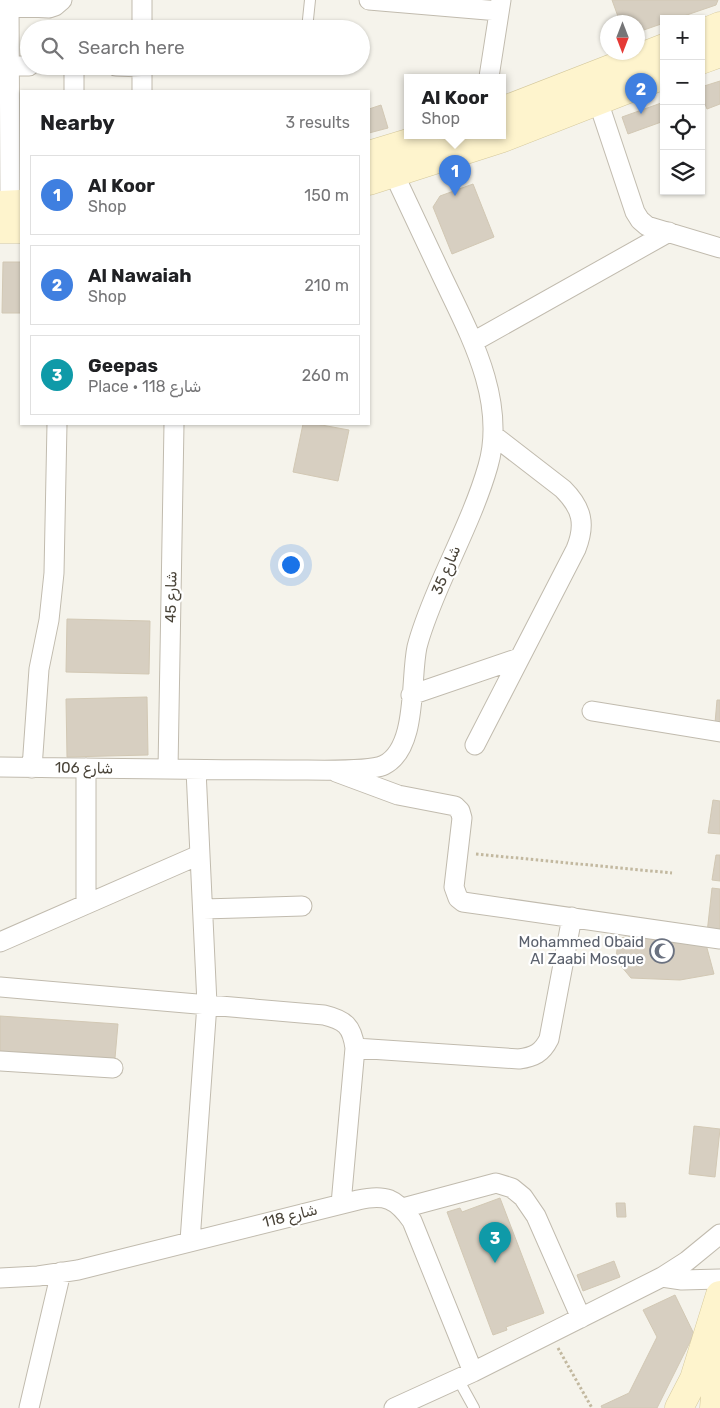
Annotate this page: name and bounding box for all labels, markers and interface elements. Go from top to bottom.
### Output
north arrow [600,15,645,60]
map controls [660,15,705,195]
button: + [660,15,705,60]
search box [20,20,370,75]
icon: search [38,34,66,62]
text: Search here [78,36,185,59]
button: − [660,60,705,105]
pin: 2 [625,73,657,114]
popup [404,74,506,139]
text: Al Koor [422,86,488,109]
button: locate [660,105,705,150]
text: Shop [422,109,460,128]
text: Nearby [40,110,115,135]
text: 3 results [285,113,350,132]
button: layers [660,150,705,195]
pin: 1 [439,155,471,196]
text: Al Koor [88,174,155,197]
text: 1 [53,186,61,205]
text: 150 m [304,186,349,205]
text: Shop [88,197,126,216]
text: Al Nawaiah [88,264,192,287]
text: 2 [52,276,62,295]
text: 210 m [304,276,349,295]
text: Shop [88,287,126,306]
text: Geepas [88,354,158,377]
text: 3 [52,366,62,385]
text: 260 m [302,366,349,385]
text: Place · شارع 118 [88,377,202,396]
street label: شارع 35 [428,543,466,598]
your location [278,552,304,578]
street label: شارع 45 [162,571,182,623]
street label: شارع 106 [55,758,113,780]
place label: Mohammed Obaid Al Zaabi Mosque [518,933,644,968]
mosque icon: Mohammed Obaid Al Zaabi Mosque [649,938,675,964]
street label: شارع 118 [261,1200,320,1233]
pin: 3 [479,1222,511,1263]

